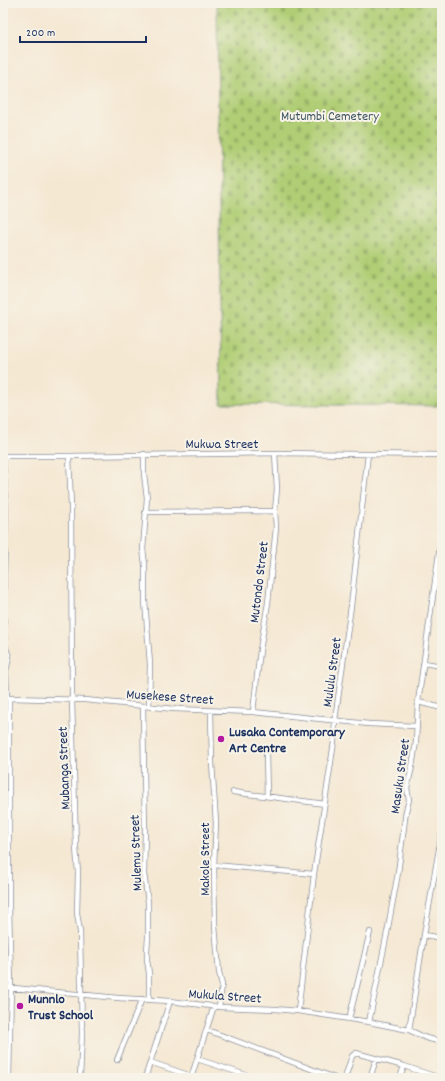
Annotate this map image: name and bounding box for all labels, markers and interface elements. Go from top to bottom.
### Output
scale bar [20,18,146,44]
text: 200 m [26,25,55,42]
park label: Mutumbi Cemetery [281,107,379,127]
street label: Mukwa Street [186,435,258,455]
street label: Mutondo Street [245,540,275,624]
street label: Mululu Street [318,636,348,708]
street label: Musekese Street [126,685,214,711]
place label: Lusaka Contemporary Art Centre [229,723,346,759]
street label: Mubanga Street [54,726,76,810]
marker: Lusaka Contemporary Art Centre [216,734,226,744]
street label: Masuku Street [386,737,416,815]
street label: Mulemu Street [126,814,148,892]
street label: Makole Street [196,822,216,896]
street label: Mukula Street [188,984,262,1010]
place label: Munnlo Trust School [28,990,94,1026]
marker: Munnlo Trust School [15,1001,25,1011]

